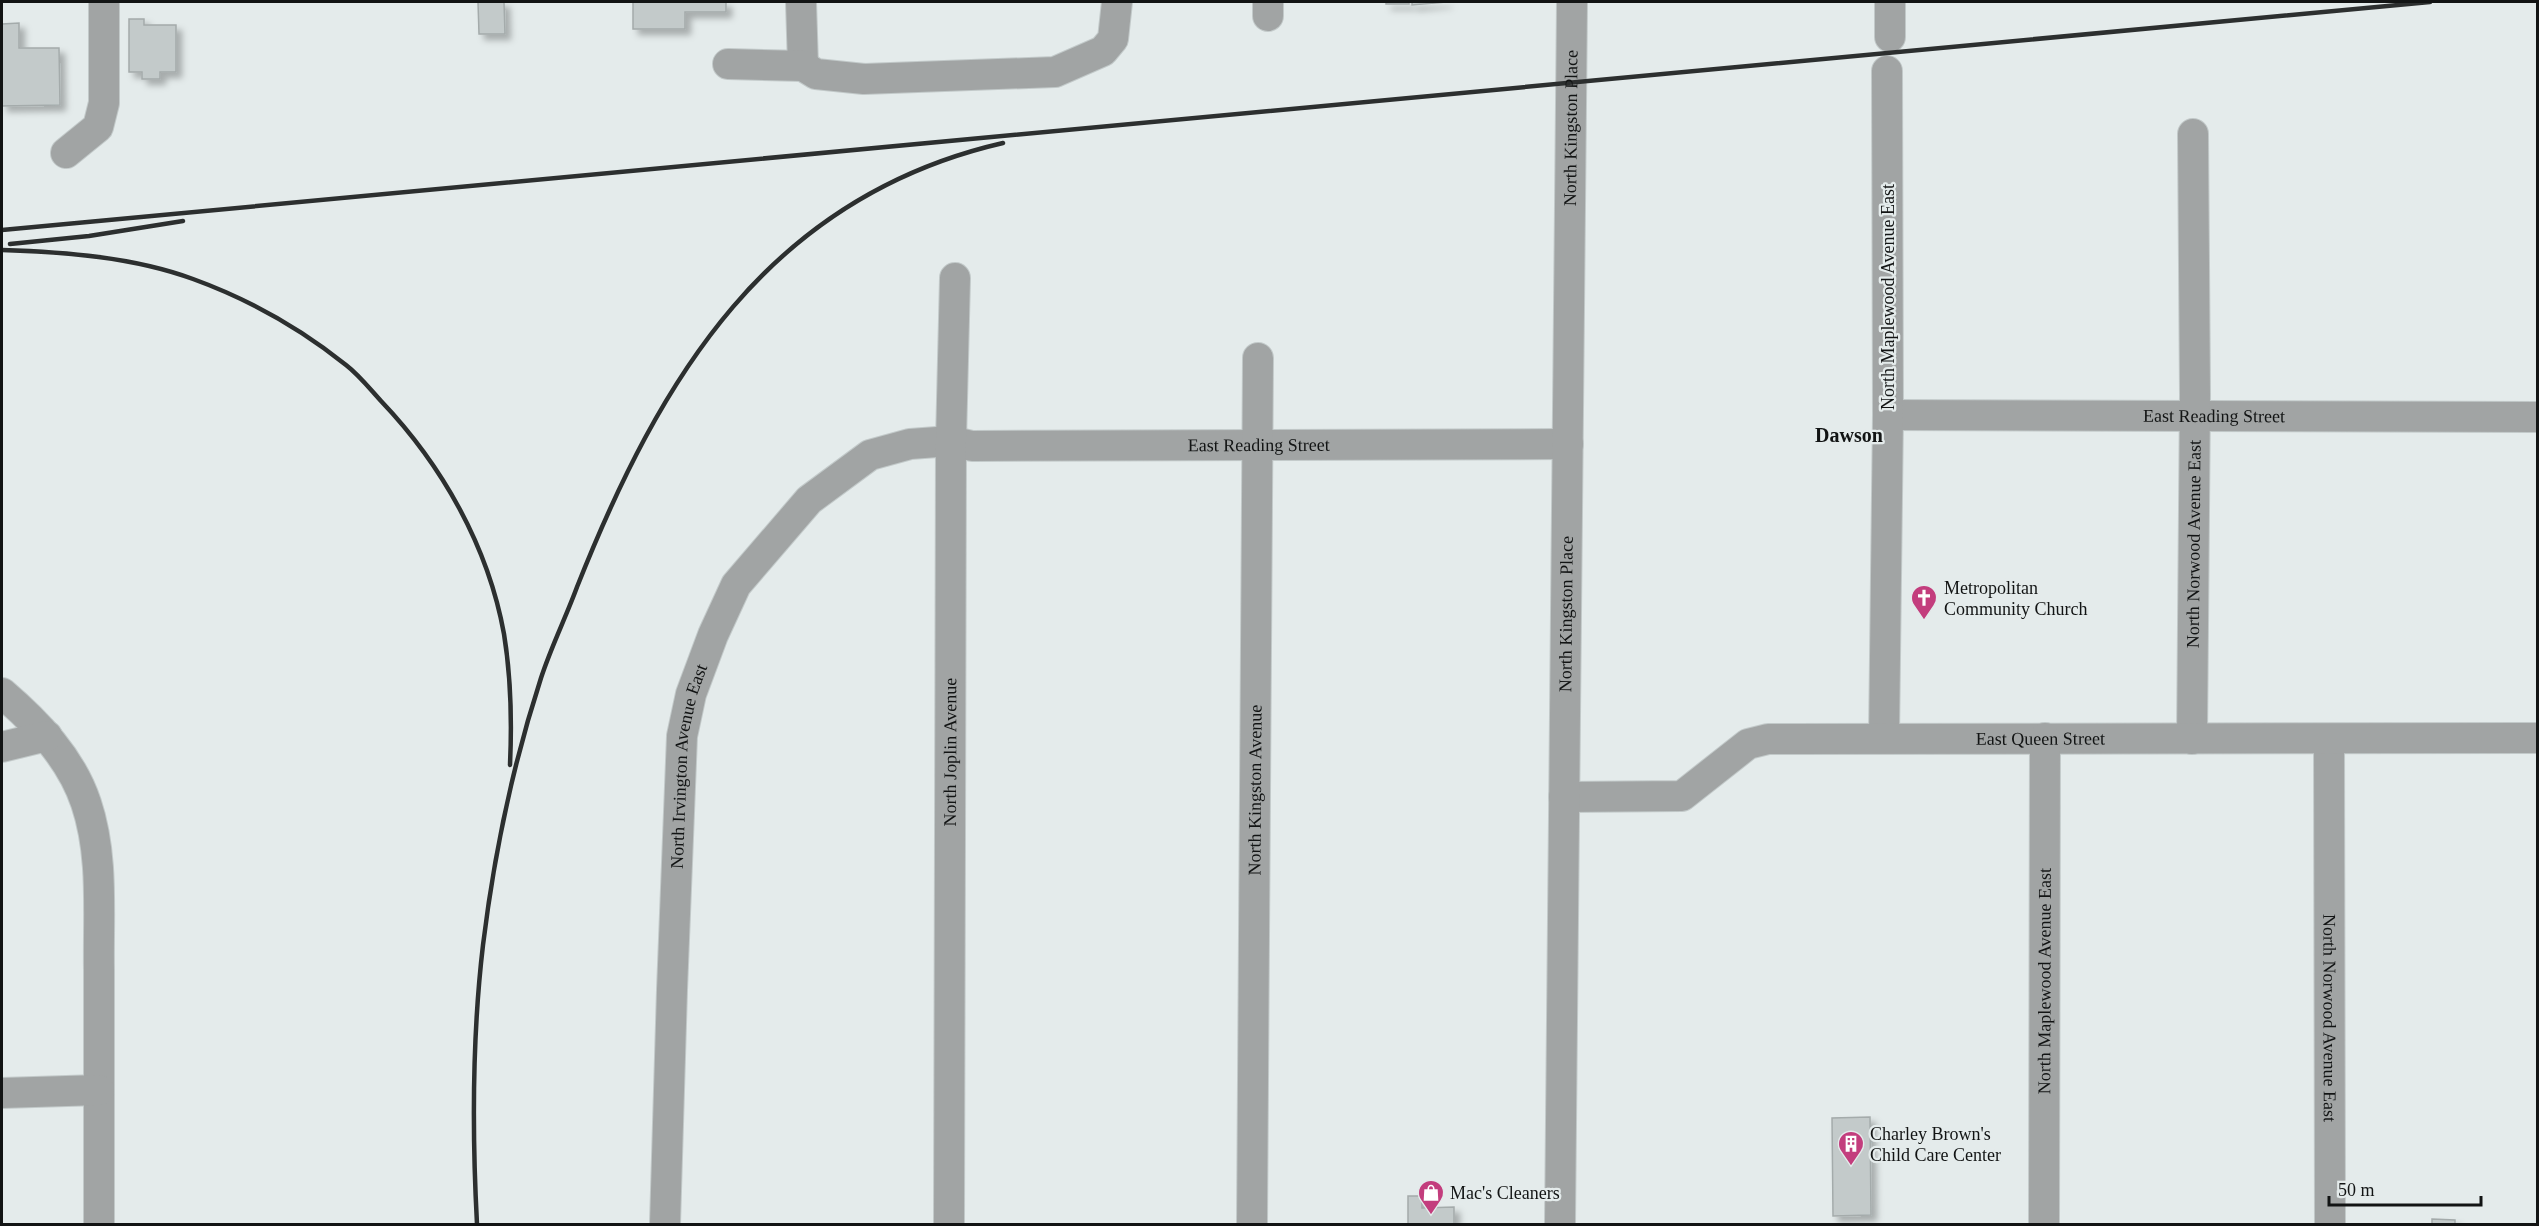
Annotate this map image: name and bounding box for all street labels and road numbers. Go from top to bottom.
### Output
street label: North Kingston Place [1560,50,1582,206]
street label: North Maplewood Avenue East [1878,184,1898,410]
street label: East Reading Street [2143,406,2285,426]
street label: East Reading Street [1188,435,1330,455]
street label: North Norwood Avenue East [2183,440,2205,648]
street label: North Kingston Place [1555,536,1577,692]
street label: North Irvington Avenue East [667,661,711,869]
street label: North Joplin Avenue [940,678,960,826]
street label: North Kingston Avenue [1244,705,1266,875]
street label: East Queen Street [1976,729,2105,749]
street label: North Maplewood Avenue East [2034,868,2055,1094]
street label: North Norwood Avenue East [2319,914,2340,1122]

